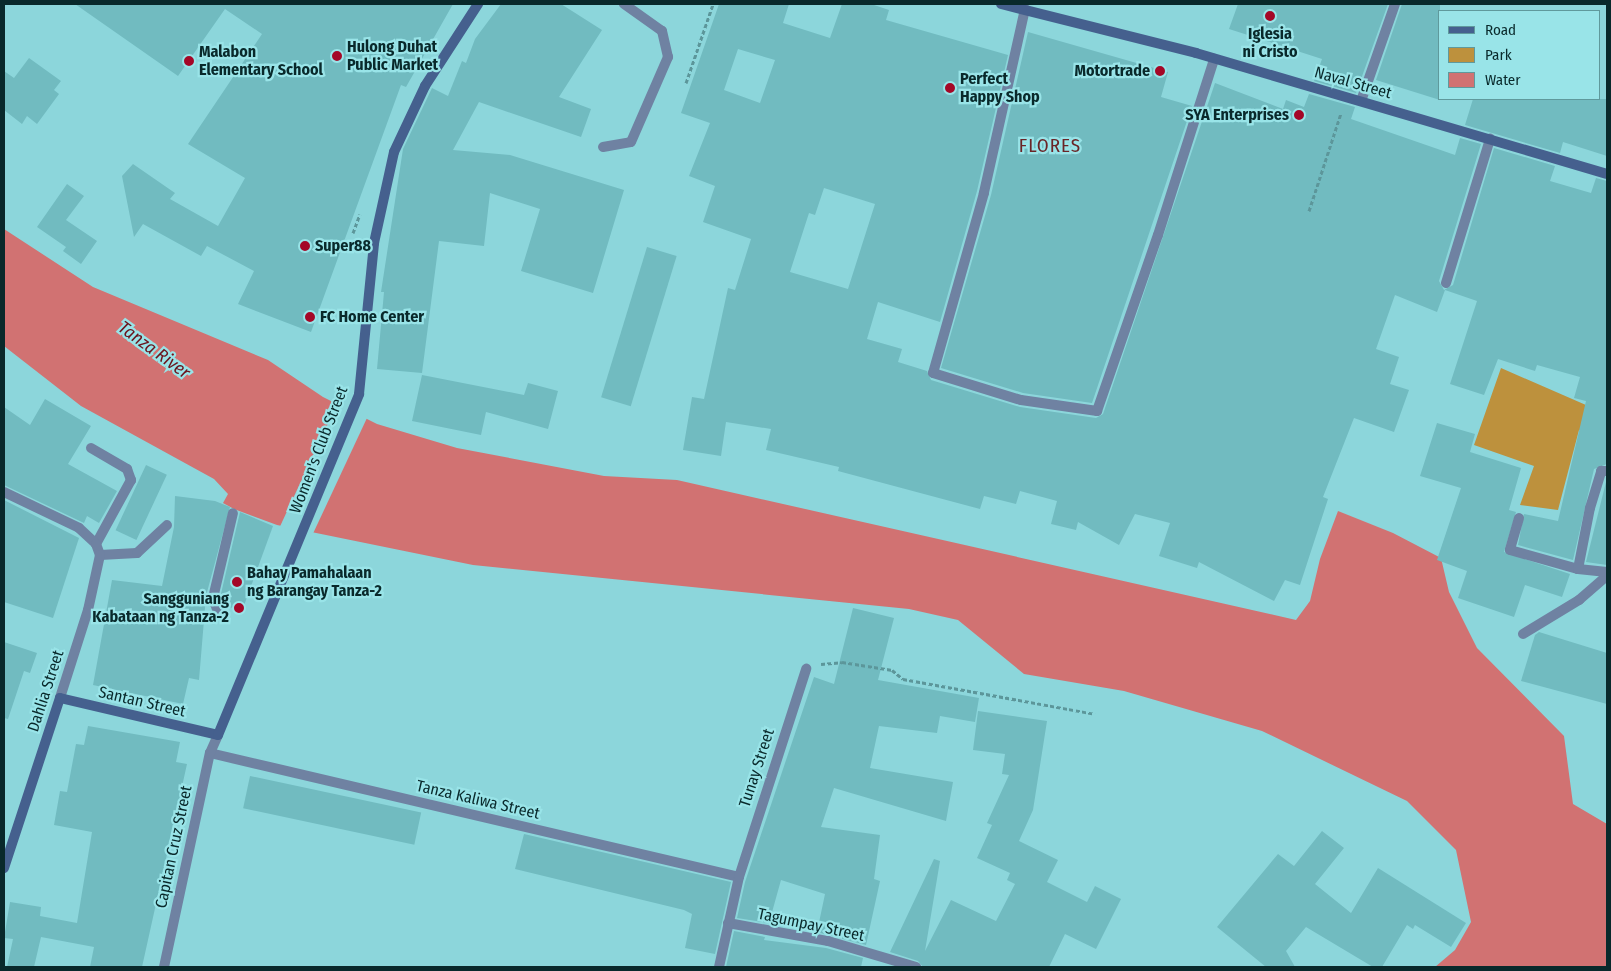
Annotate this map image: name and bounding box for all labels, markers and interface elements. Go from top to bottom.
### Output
marker: Iglesia ni Cristo [1264,10,1276,22]
legend [1438,10,1601,100]
text: Road [1485,21,1516,39]
place label: Iglesia ni Cristo [1243,24,1297,62]
place label: Hulong Duhat Public Market [347,37,438,75]
place label: Malabon Elementary School [199,42,323,80]
text: Park [1485,46,1512,64]
marker: Hulong Duhat Public Market [331,50,343,62]
marker: Malabon Elementary School [183,55,195,67]
place label: Motortrade [1074,61,1150,81]
street label: Naval Street [1312,63,1394,103]
marker: Motortrade [1154,65,1166,77]
place label: Perfect Happy Shop [960,69,1040,107]
text: Water [1485,71,1520,89]
marker: Perfect Happy Shop [944,82,956,94]
place label: SYA Enterprises [1185,105,1289,125]
marker: SYA Enterprises [1293,109,1305,121]
district label: FLORES [1018,135,1082,157]
place label: Super88 [315,236,371,256]
marker: Super88 [299,240,311,252]
place label: FC Home Center [320,307,424,327]
marker: FC Home Center [304,311,316,323]
water label: Tanza River [114,317,194,383]
street label: Women's Club Street [286,384,352,516]
place label: Bahay Pamahalaan ng Barangay Tanza-2 [247,563,382,601]
marker: Bahay Pamahalaan ng Barangay Tanza-2 [231,576,243,588]
place label: Sangguniang Kabataan ng Tanza-2 [92,589,229,627]
marker: Sangguniang Kabataan ng Tanza-2 [233,602,245,614]
street label: Dahlia Street [24,648,68,734]
street label: Santan Street [97,683,187,721]
street label: Tunay Street [735,726,779,810]
street label: Tanza Kaliwa Street [414,776,542,824]
street label: Capitan Cruz Street [152,784,196,910]
street label: Tagumpay Street [756,904,866,946]

